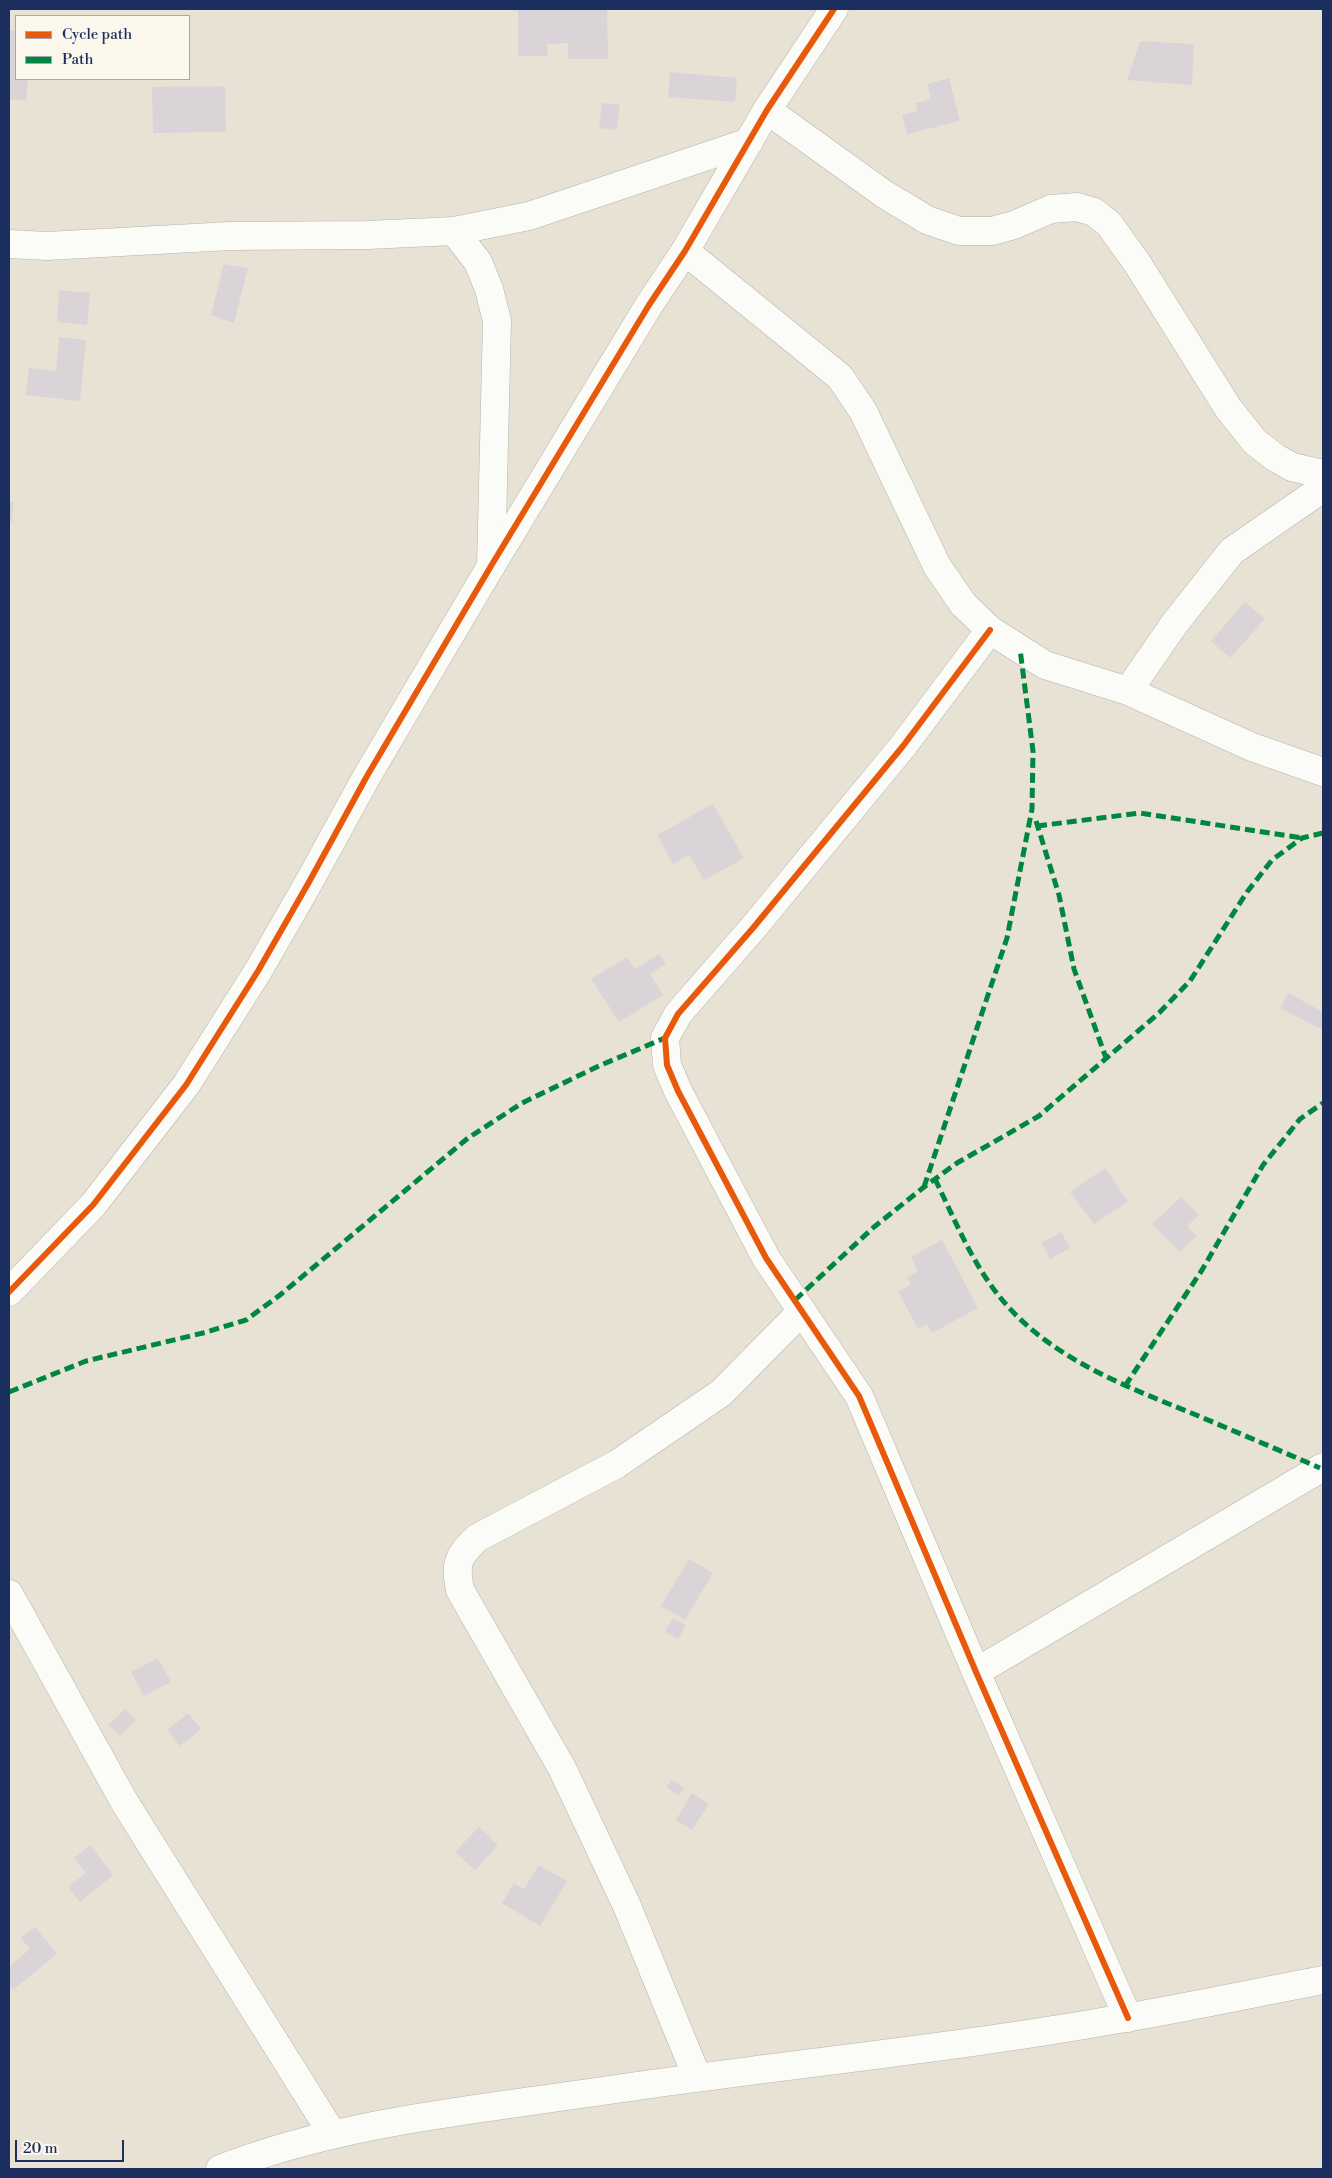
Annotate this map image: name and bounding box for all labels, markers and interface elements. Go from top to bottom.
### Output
legend [15,15,190,80]
text: Cycle path [62,25,132,44]
text: Path [62,50,94,69]
scale bar [18,2130,126,2162]
text: 20 m [23,2139,58,2158]

